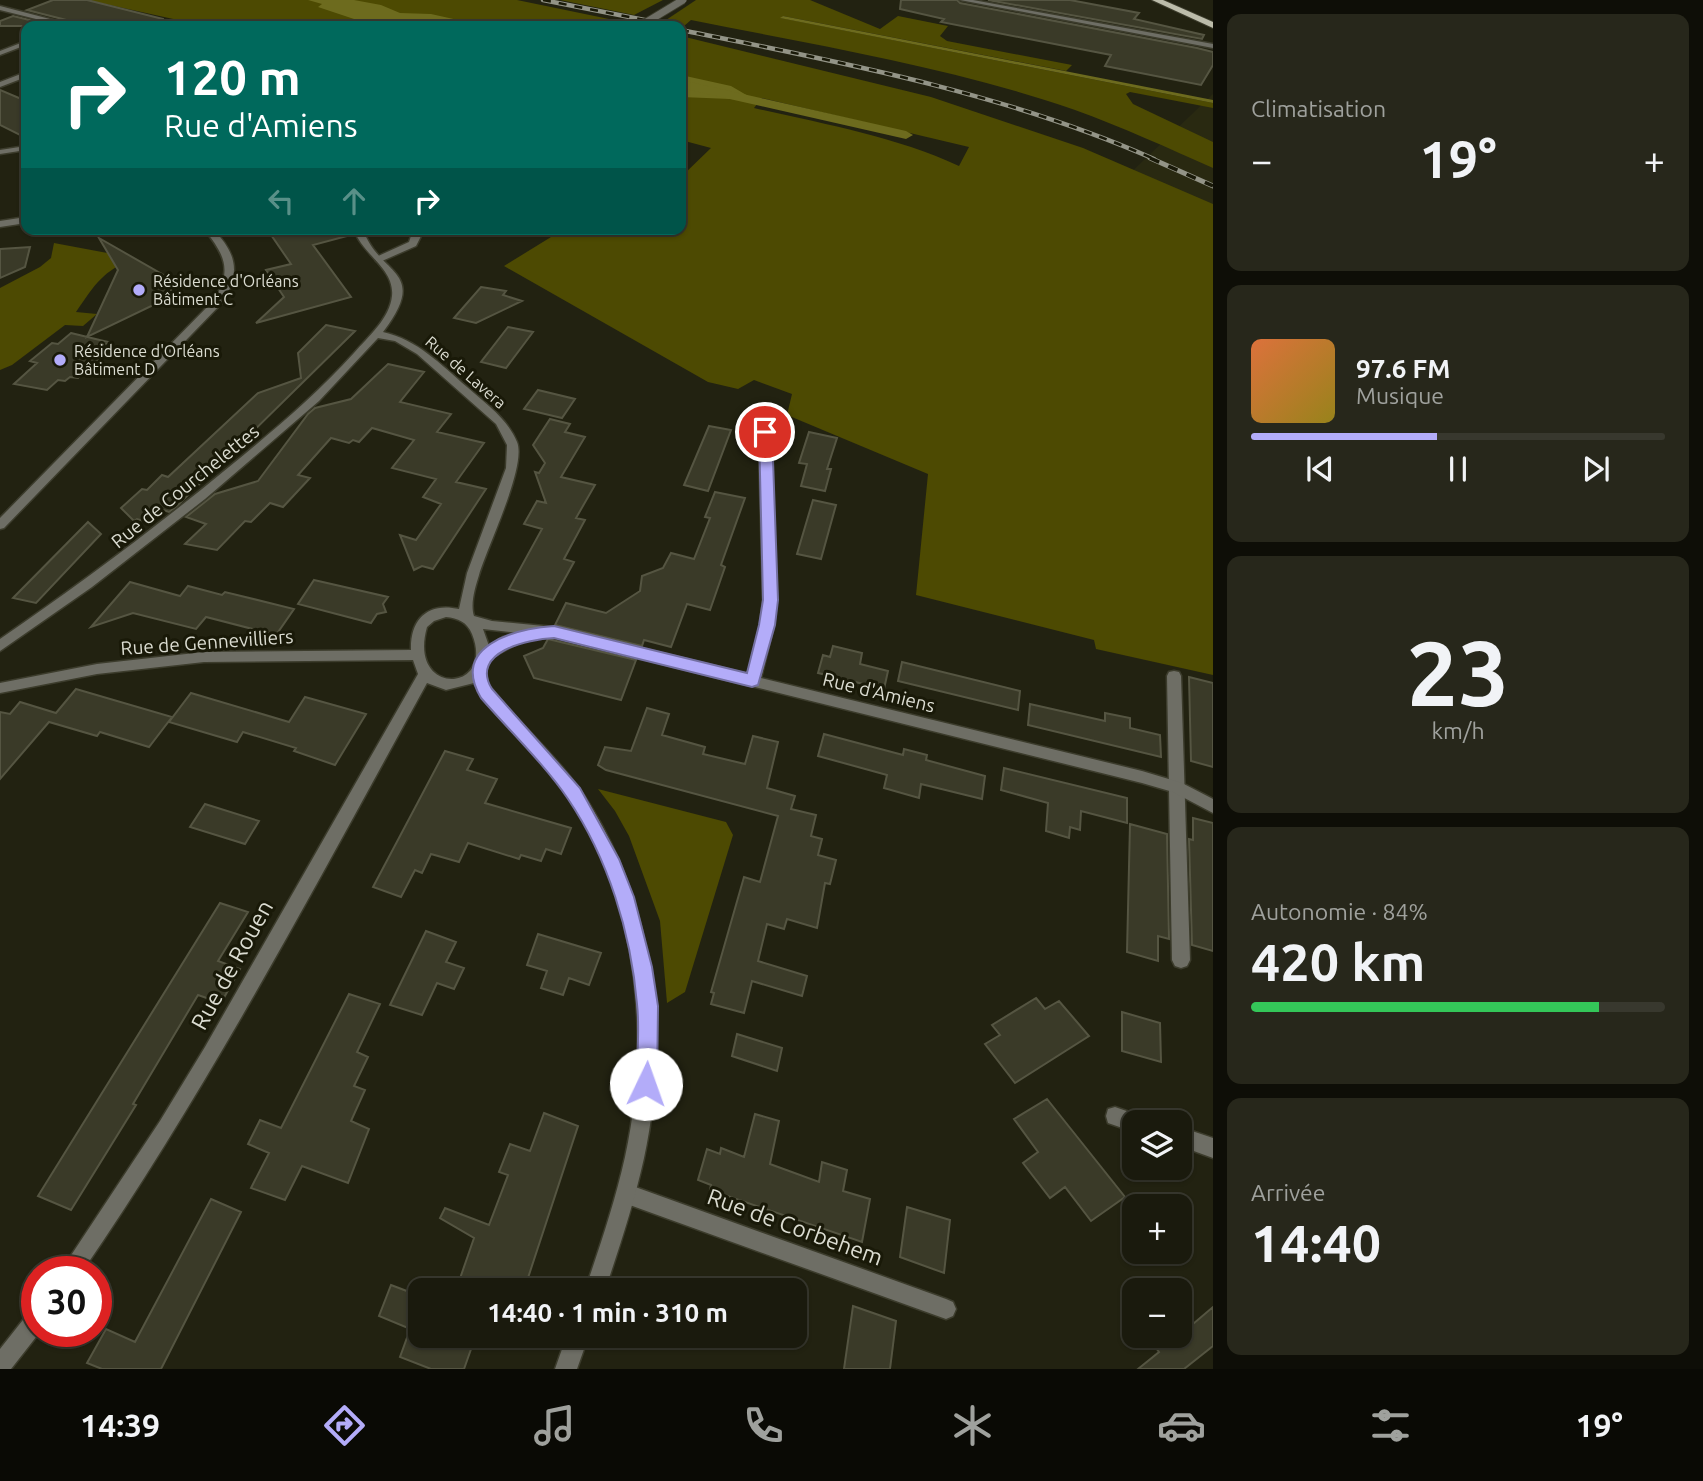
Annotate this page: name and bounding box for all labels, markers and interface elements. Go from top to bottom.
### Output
icon: right [49,49,140,140]
text: 120 m [164,49,301,104]
text: Climatisation [1251,96,1386,121]
text: Rue d'Amiens [164,107,358,143]
text: 19° [1419,130,1497,188]
text: − [1251,139,1272,181]
text: + [1644,139,1665,181]
icon: left [262,182,300,220]
icon: ahead [335,182,373,220]
icon: right [408,182,446,220]
place label: Résidence d'Orléans Bâtiment C [153,272,299,308]
marker: Résidence d'Orléans Bâtiment C [131,282,147,298]
street label: Rue de Lavera [422,332,510,412]
place label: Résidence d'Orléans Bâtiment D [74,342,220,378]
marker: Résidence d'Orléans Bâtiment D [52,352,68,368]
text: 97.6 FM [1356,354,1450,383]
text: Musique [1356,383,1444,408]
pin [735,402,795,462]
icon: arrive [746,413,784,451]
street label: Rue de Courchelettes [107,420,263,552]
icon: previous [1301,450,1339,488]
icon: pause [1439,450,1477,488]
icon: next [1577,450,1615,488]
text: 23 [1407,621,1509,723]
street label: Rue de Gennevilliers [120,625,294,659]
street label: Rue d'Amiens [821,667,937,717]
text: km/h [1431,718,1485,743]
street label: Rue de Rouen [186,896,277,1034]
text: Autonomie · 84% [1251,899,1428,924]
text: 420 km [1251,933,1425,991]
position arrow [609,1047,683,1121]
map controls [1122,1110,1192,1348]
button: layers [1122,1110,1192,1180]
text: Arrivée [1251,1180,1326,1205]
street label: Rue de Corbehem [704,1183,886,1270]
button: + [1122,1194,1192,1264]
text: 14:40 [1251,1214,1381,1272]
speed limit sign: 30 [21,1256,112,1347]
button: − [1122,1278,1192,1348]
text: 14:40 · 1 min · 310 m [487,1298,728,1327]
icon: directions [320,1401,369,1450]
icon: music [530,1401,579,1450]
icon: phone [739,1401,788,1450]
icon: climate [948,1401,997,1450]
icon: car [1157,1401,1206,1450]
icon: filters [1366,1401,1415,1450]
text: 14:39 [80,1407,160,1443]
text: 19° [1575,1407,1623,1443]

